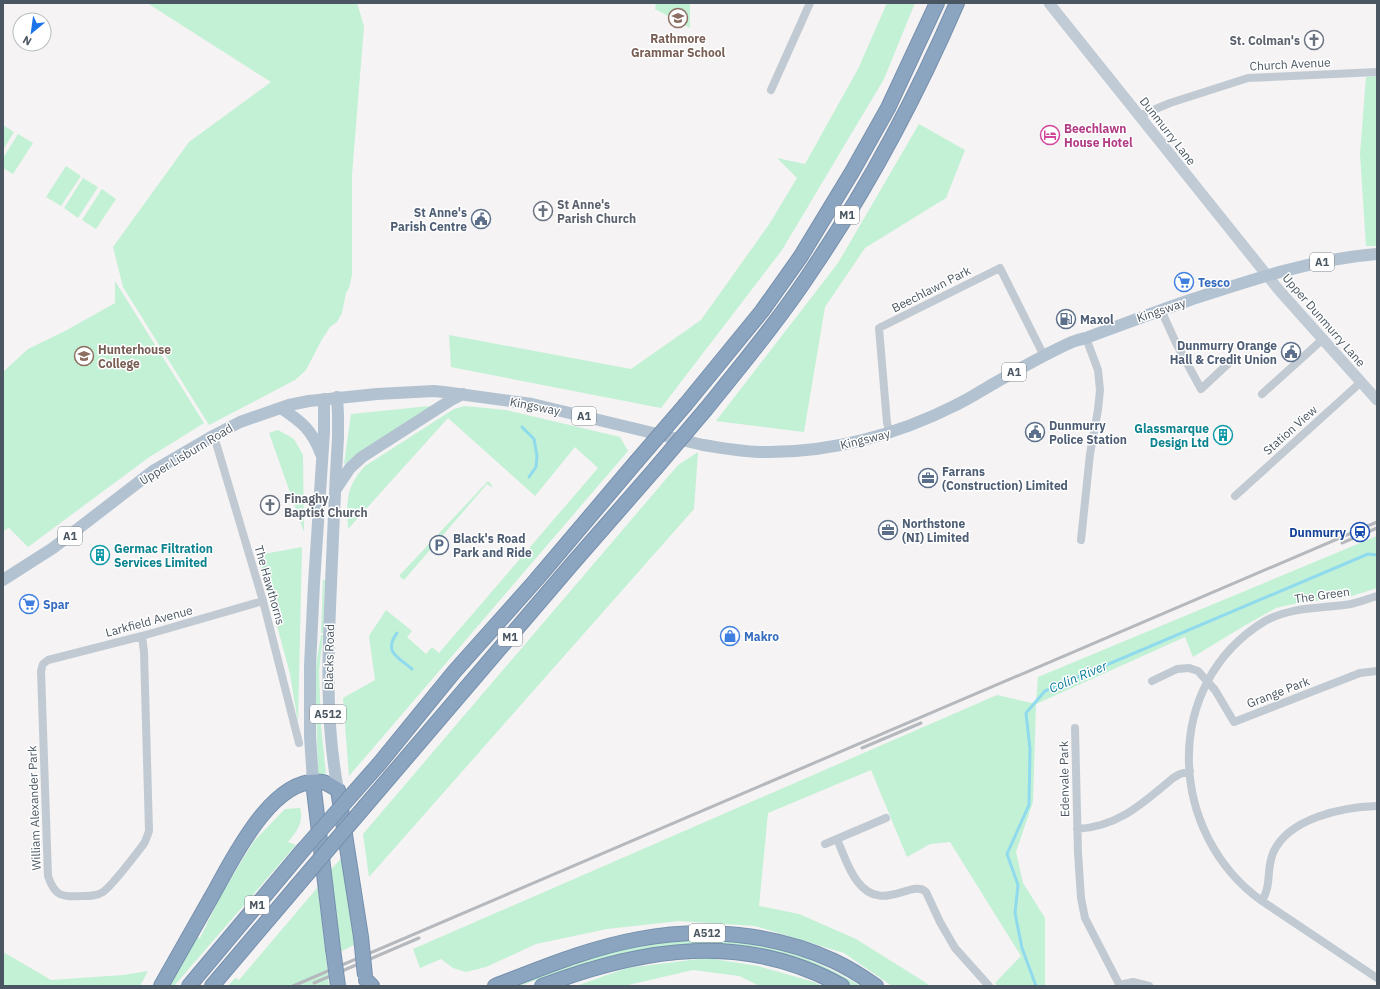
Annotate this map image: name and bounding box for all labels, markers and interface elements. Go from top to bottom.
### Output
school or university icon: Rathmore Grammar School [667,7,689,29]
north arrow [12,12,52,52]
church icon: St. Colman's [1303,29,1325,51]
place label: Rathmore Grammar School [631,31,725,60]
text: N [20,33,34,49]
place label: St. Colman's [1229,33,1300,48]
street label: Church Avenue [1249,54,1331,74]
street label: Dunmurry Lane [1137,94,1200,168]
place label: Beechlawn House Hotel [1064,121,1133,150]
hotel icon: Beechlawn House Hotel [1039,124,1061,146]
place label: St Anne's Parish Church [557,197,636,226]
church icon: St Anne's Parish Church [532,200,554,222]
place label: St Anne's Parish Centre [390,205,467,234]
road number: M1 [835,206,859,224]
public building icon: St Anne's Parish Centre [470,208,492,230]
road number: A1 [1310,253,1334,271]
street label: Beechlawn Park [889,262,974,315]
street label: Upper Dunmurry Lane [1279,270,1369,370]
supermarket icon: Tesco [1173,271,1195,293]
place label: Tesco [1198,275,1230,290]
street label: Kingsway [1134,295,1188,325]
fuel station icon: Maxol [1055,308,1077,330]
place label: Maxol [1080,312,1114,327]
place label: Dunmurry Orange Hall & Credit Union [1170,338,1277,367]
public building icon: Dunmurry Orange Hall & Credit Union [1280,341,1302,363]
place label: Hunterhouse College [98,342,171,371]
school or university icon: Hunterhouse College [73,345,95,367]
road number: A1 [1002,363,1026,381]
street label: Kingsway [509,394,561,418]
street label: Station View [1260,402,1320,458]
road number: A1 [572,407,596,425]
place label: Dunmurry Police Station [1049,418,1127,447]
street label: Upper Lisburn Road [137,420,235,488]
public building icon: Dunmurry Police Station [1024,421,1046,443]
place label: Glassmarque Design Ltd [1134,421,1209,450]
building icon: Glassmarque Design Ltd [1212,424,1234,446]
street label: Kingsway [838,426,892,452]
place label: Farrans (Construction) Limited [942,464,1068,493]
office icon: Farrans (Construction) Limited [917,467,939,489]
place label: Finaghy Baptist Church [284,491,368,520]
church icon: Finaghy Baptist Church [259,494,281,516]
place label: Northstone (NI) Limited [902,516,969,545]
office icon: Northstone (NI) Limited [877,519,899,541]
station icon: Dunmurry [1349,521,1371,543]
place label: Dunmurry [1289,525,1347,540]
road number: A1 [58,527,82,545]
place label: Black's Road Park and Ride [453,531,532,560]
parking icon: Black's Road Park and Ride [428,534,450,556]
place label: Germac Filtration Services Limited [114,541,213,570]
building icon: Germac Filtration Services Limited [89,544,111,566]
street label: The Hawthorns [251,544,289,627]
street label: The Green [1293,584,1351,606]
supermarket icon: Spar [18,593,40,615]
place label: Spar [43,597,70,612]
street label: Larkfield Avenue [104,602,195,640]
street label: Blacks Road [321,624,337,690]
shop icon: Makro [719,625,741,647]
road number: M1 [498,628,522,646]
place label: Makro [744,629,779,644]
water label: Colin River [1046,657,1111,697]
street label: Grange Park [1245,673,1312,711]
road number: A512 [310,705,346,723]
street label: Edenvale Park [1056,740,1072,817]
street label: William Alexander Park [24,745,44,871]
road number: M1 [245,896,269,914]
road number: A512 [689,924,725,942]

